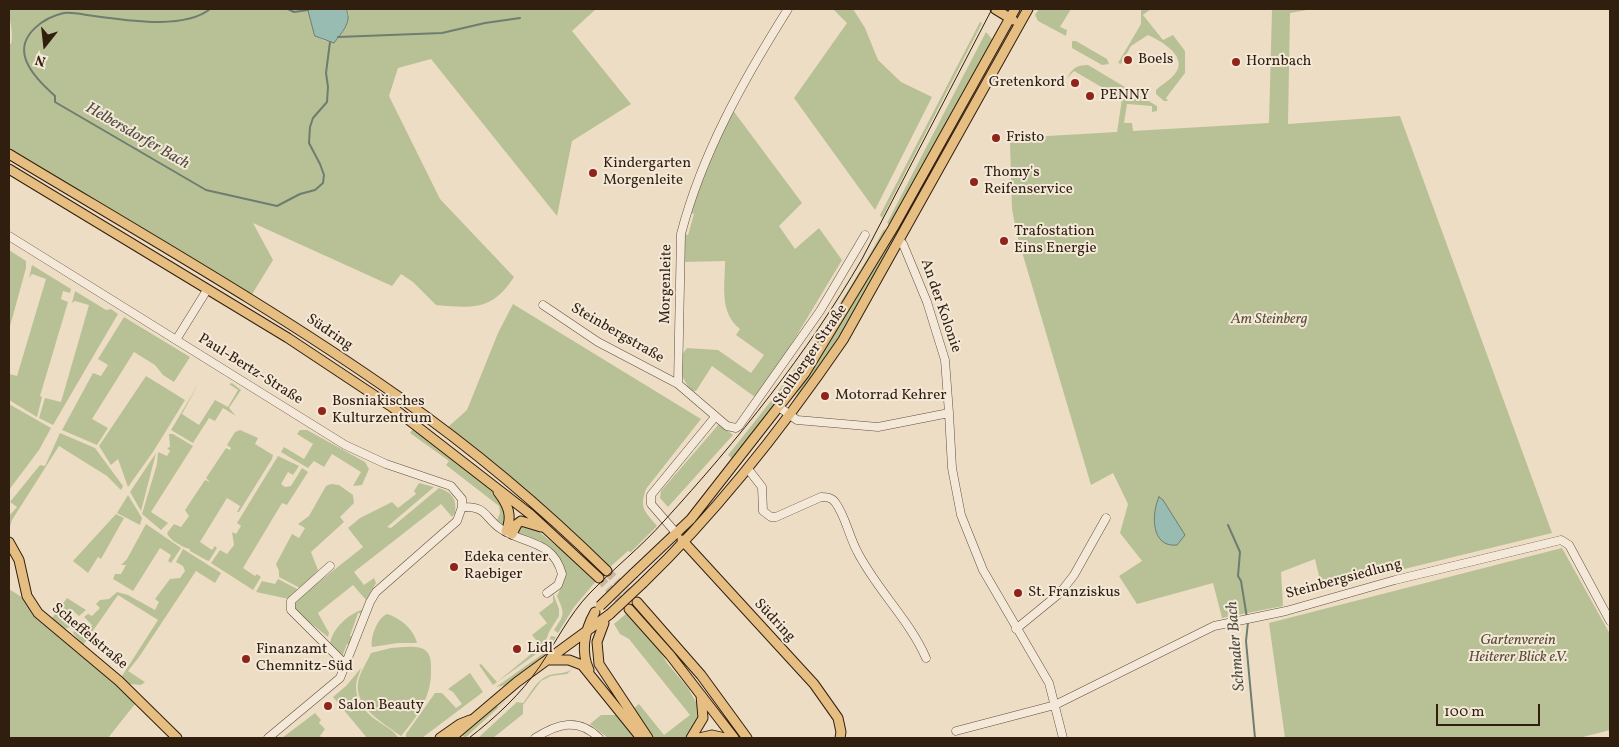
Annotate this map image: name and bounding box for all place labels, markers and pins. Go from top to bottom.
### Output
place label: Boels [1138,51,1173,69]
place label: Hornbach [1246,53,1311,71]
marker: Boels [1122,54,1134,66]
marker: Hornbach [1230,56,1242,68]
place label: Gretenkord [989,74,1065,92]
marker: Gretenkord [1069,77,1081,89]
place label: PENNY [1100,87,1149,105]
marker: PENNY [1084,90,1096,102]
place label: Fristo [1006,129,1044,147]
marker: Fristo [990,132,1002,144]
place label: Kindergarten Morgenleite [603,155,691,190]
place label: Thomy's Reifenservice [984,164,1073,199]
marker: Kindergarten Morgenleite [587,167,599,179]
marker: Thomy's Reifenservice [968,176,980,188]
place label: Trafostation Eins Energie [1014,223,1097,258]
marker: Trafostation Eins Energie [998,235,1010,247]
place label: Motorrad Kehrer [835,387,947,405]
marker: Motorrad Kehrer [819,390,831,402]
place label: Bosniakisches Kulturzentrum [332,393,432,428]
marker: Bosniakisches Kulturzentrum [316,405,328,417]
place label: Edeka center Raebiger [464,549,549,584]
marker: Edeka center Raebiger [448,561,460,573]
place label: St. Franziskus [1028,584,1120,602]
marker: St. Franziskus [1012,587,1024,599]
place label: Lidl [527,640,553,658]
place label: Finanzamt Chemnitz-Süd [256,641,353,676]
marker: Lidl [511,643,523,655]
marker: Finanzamt Chemnitz-Süd [240,653,252,665]
place label: Salon Beauty [338,697,424,715]
marker: Salon Beauty [322,700,334,712]

